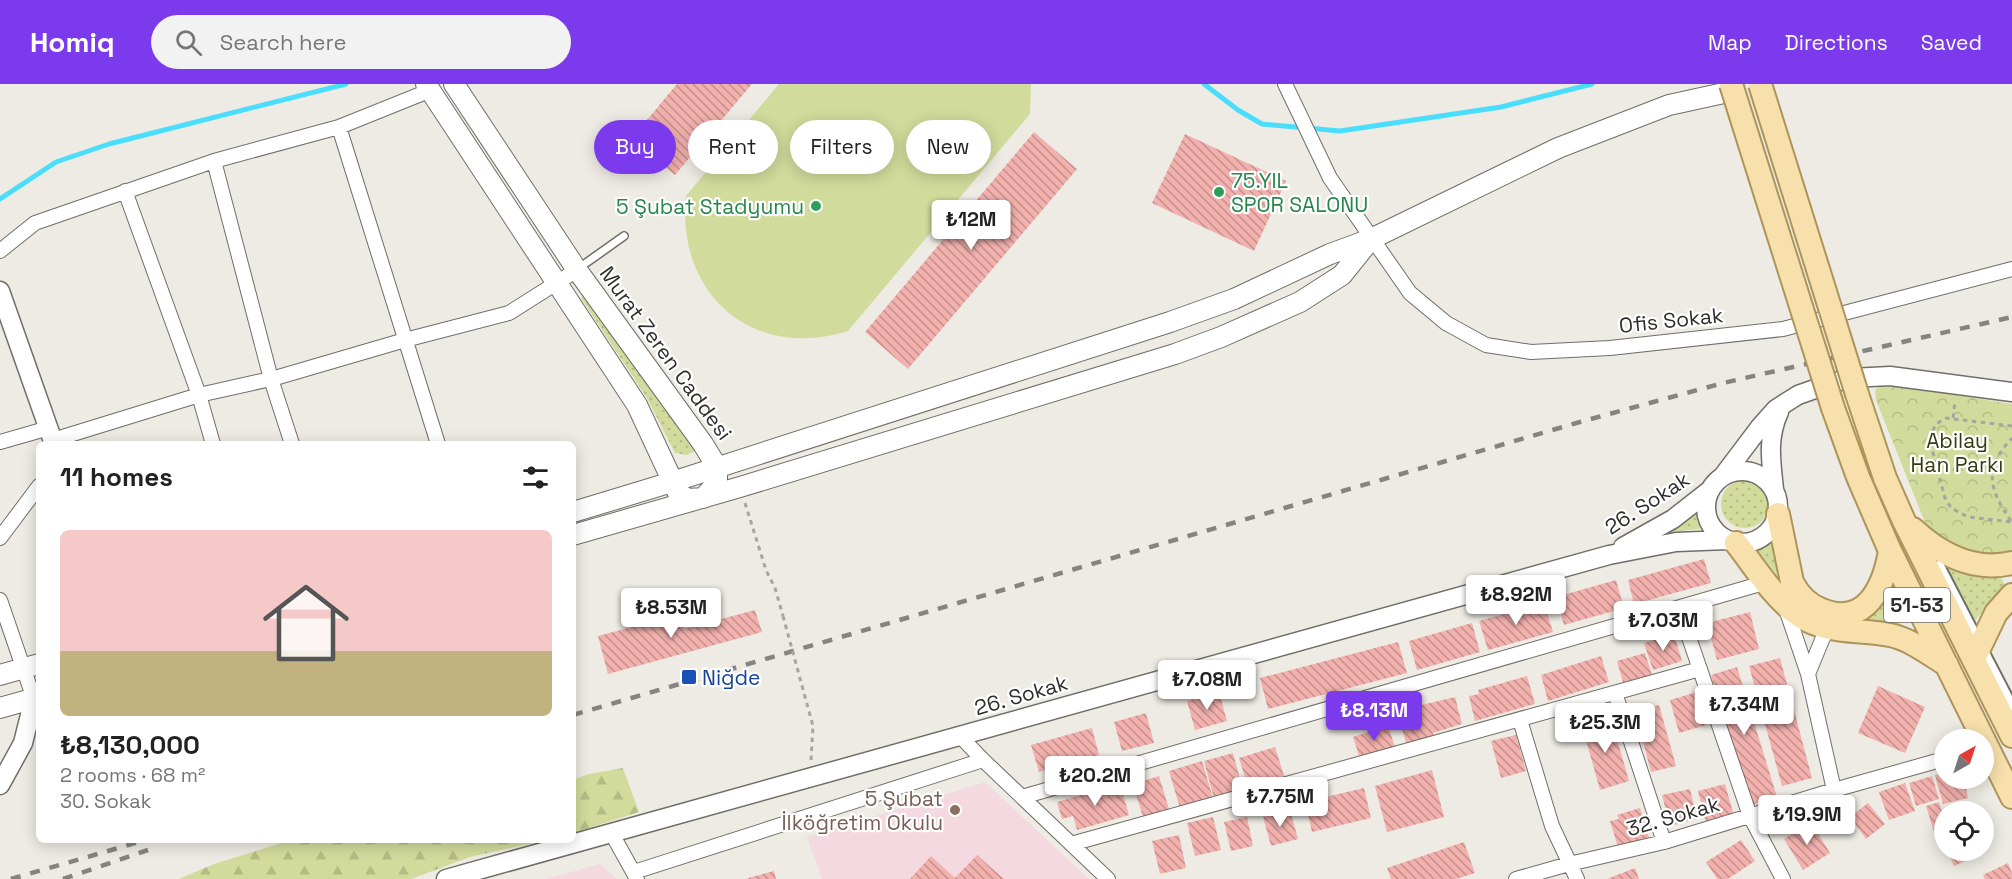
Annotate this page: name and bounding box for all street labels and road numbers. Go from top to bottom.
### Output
street label: Murat Zeren Caddesi [594,261,738,445]
street label: Ofis Sokak [1618,301,1724,339]
street label: 26. Sokak [1599,466,1695,540]
road number: 51-53 [1884,588,1950,622]
street label: 26. Sokak [971,669,1071,721]
street label: 32. Sokak [1623,790,1723,842]

